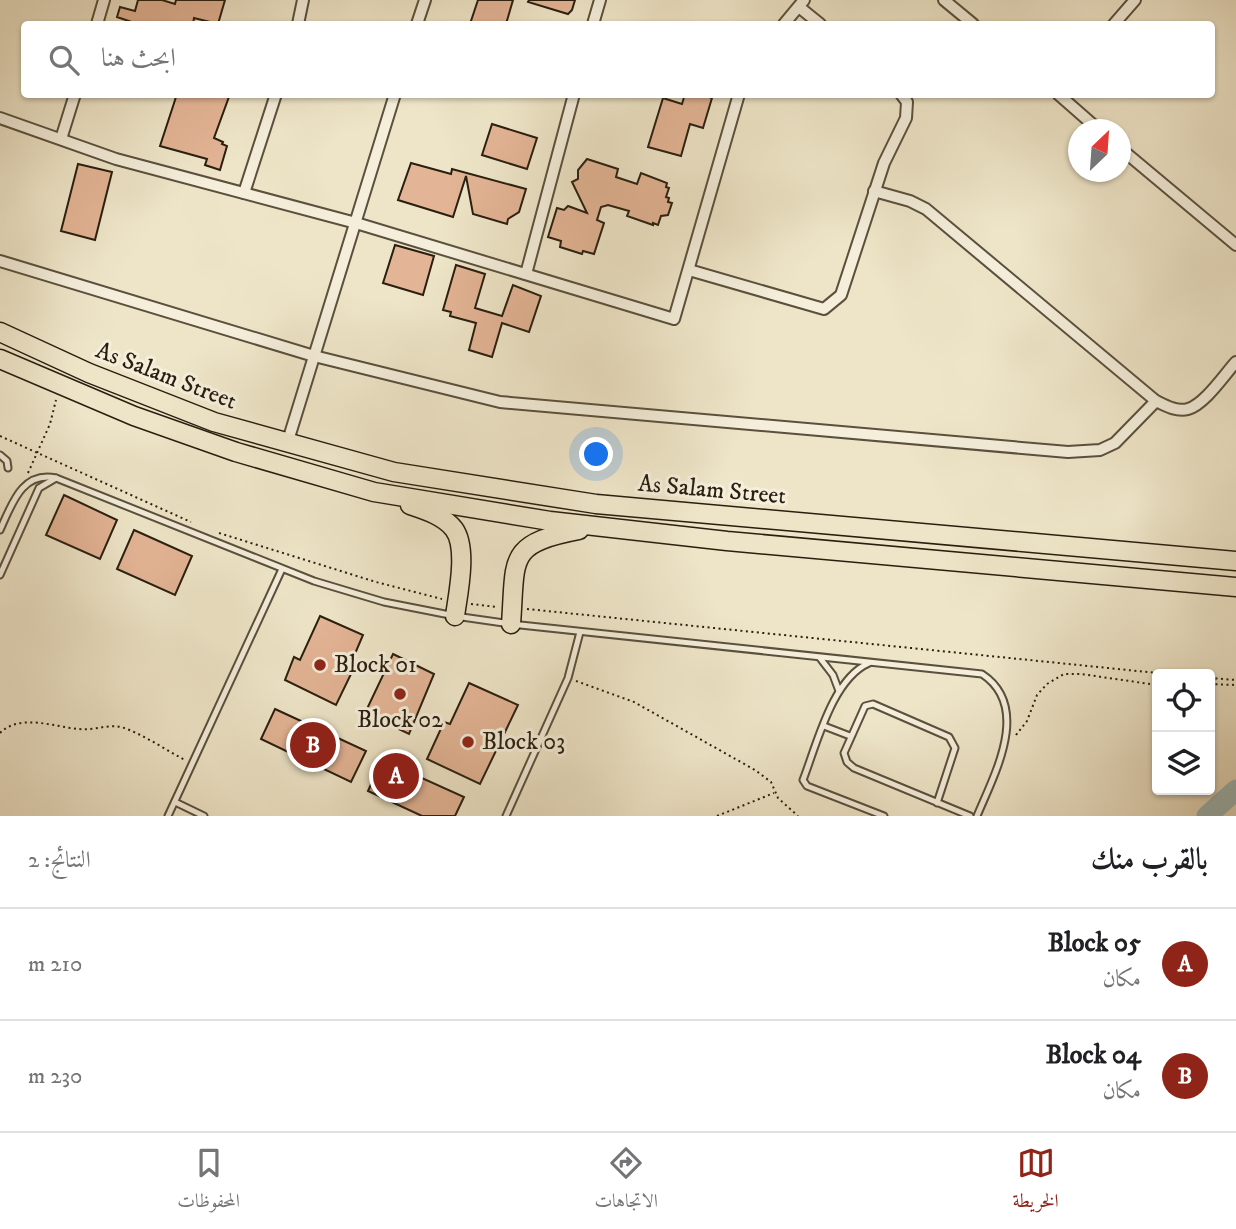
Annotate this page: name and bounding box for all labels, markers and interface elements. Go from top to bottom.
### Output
search box [21,21,1215,98]
icon: search [45,41,83,79]
text: ابحث هنا [101,42,176,75]
north arrow [1068,119,1131,182]
street label: As Salam Street [91,335,241,417]
your location [579,437,613,471]
street label: As Salam Street [637,469,788,511]
place label: Block 01 [334,650,417,680]
marker: Block 01 [312,657,328,673]
map controls [1152,669,1215,795]
button: locate [1152,669,1215,732]
marker: Block 02 [392,686,408,702]
place label: Block 02 [357,705,443,735]
pin: B [290,719,336,771]
place label: Block 03 [482,727,565,757]
button: layers [1152,732,1215,795]
marker: Block 03 [460,734,476,750]
pin: A [373,750,419,802]
text: بالقرب منك [1091,842,1208,879]
text: النتائج: 2 [28,846,91,875]
text: Block 05 [1048,927,1141,960]
text: 210 m [28,950,82,979]
text: A [1178,950,1192,979]
text: مكان [1102,965,1141,994]
text: Block 04 [1046,1039,1141,1072]
text: 230 m [28,1062,83,1091]
text: B [1178,1062,1192,1091]
text: مكان [1102,1077,1141,1106]
tab: المحفوظات [177,1144,240,1219]
tab: الاتجاهات [595,1144,658,1219]
tab: الخريطة [1012,1144,1059,1219]

